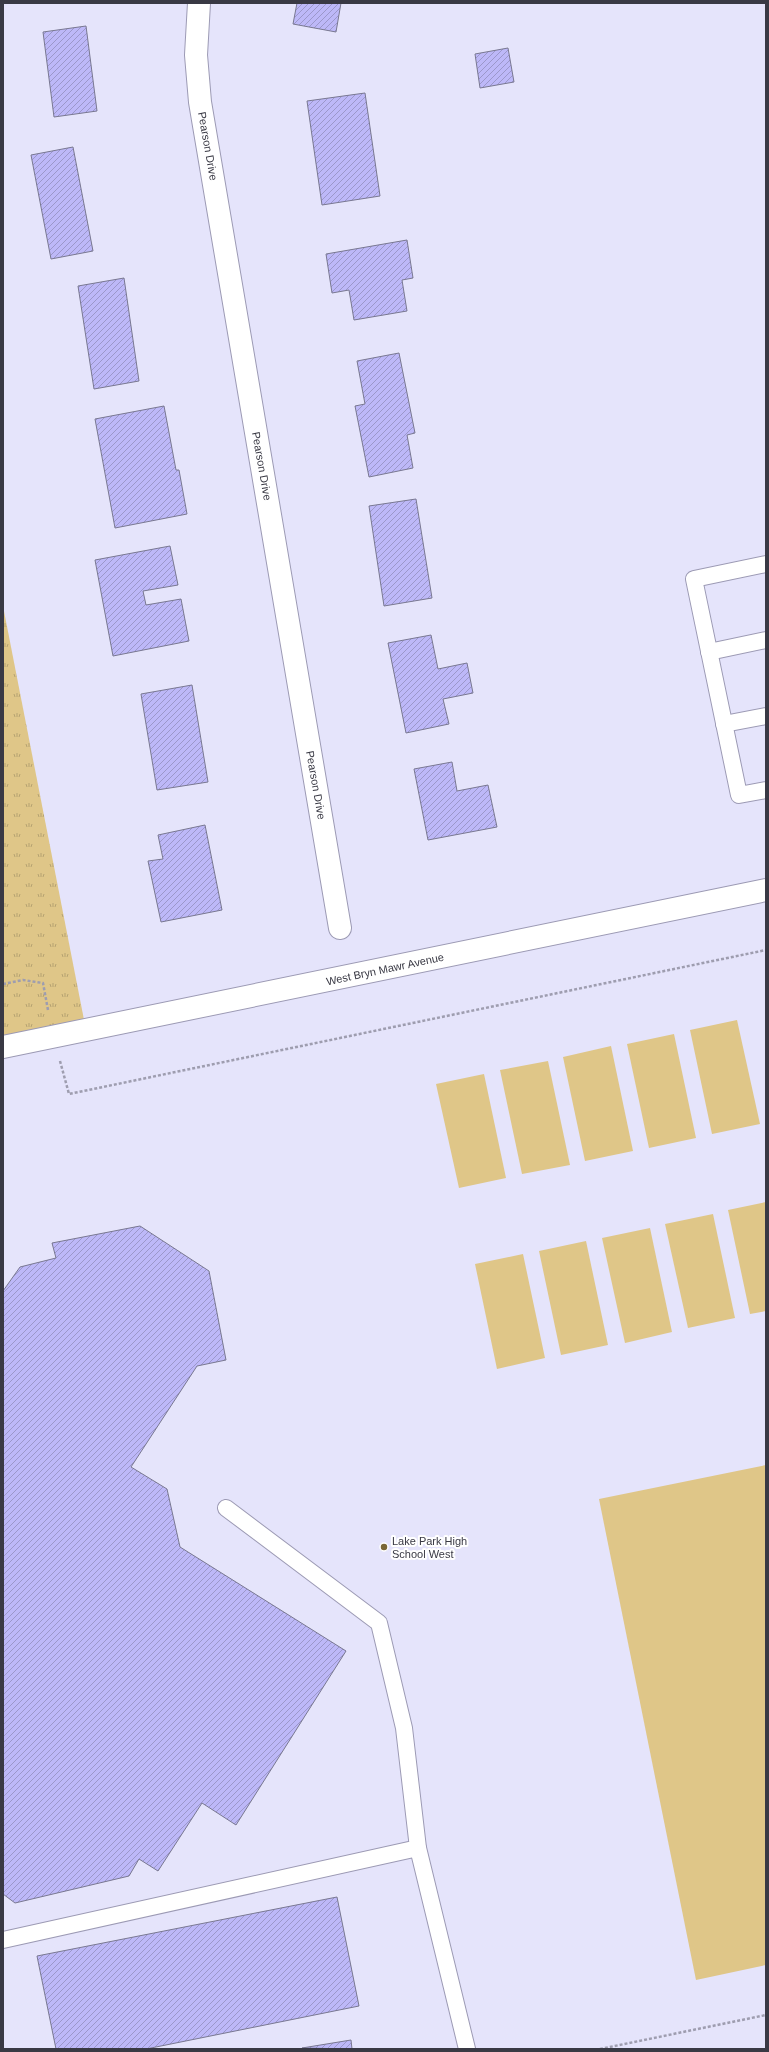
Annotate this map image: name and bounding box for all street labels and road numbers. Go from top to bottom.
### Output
street label: Pearson Drive [196,111,220,181]
street label: Pearson Drive [250,431,274,501]
street label: Pearson Drive [304,750,328,820]
street label: West Bryn Mawr Avenue [325,951,445,987]

